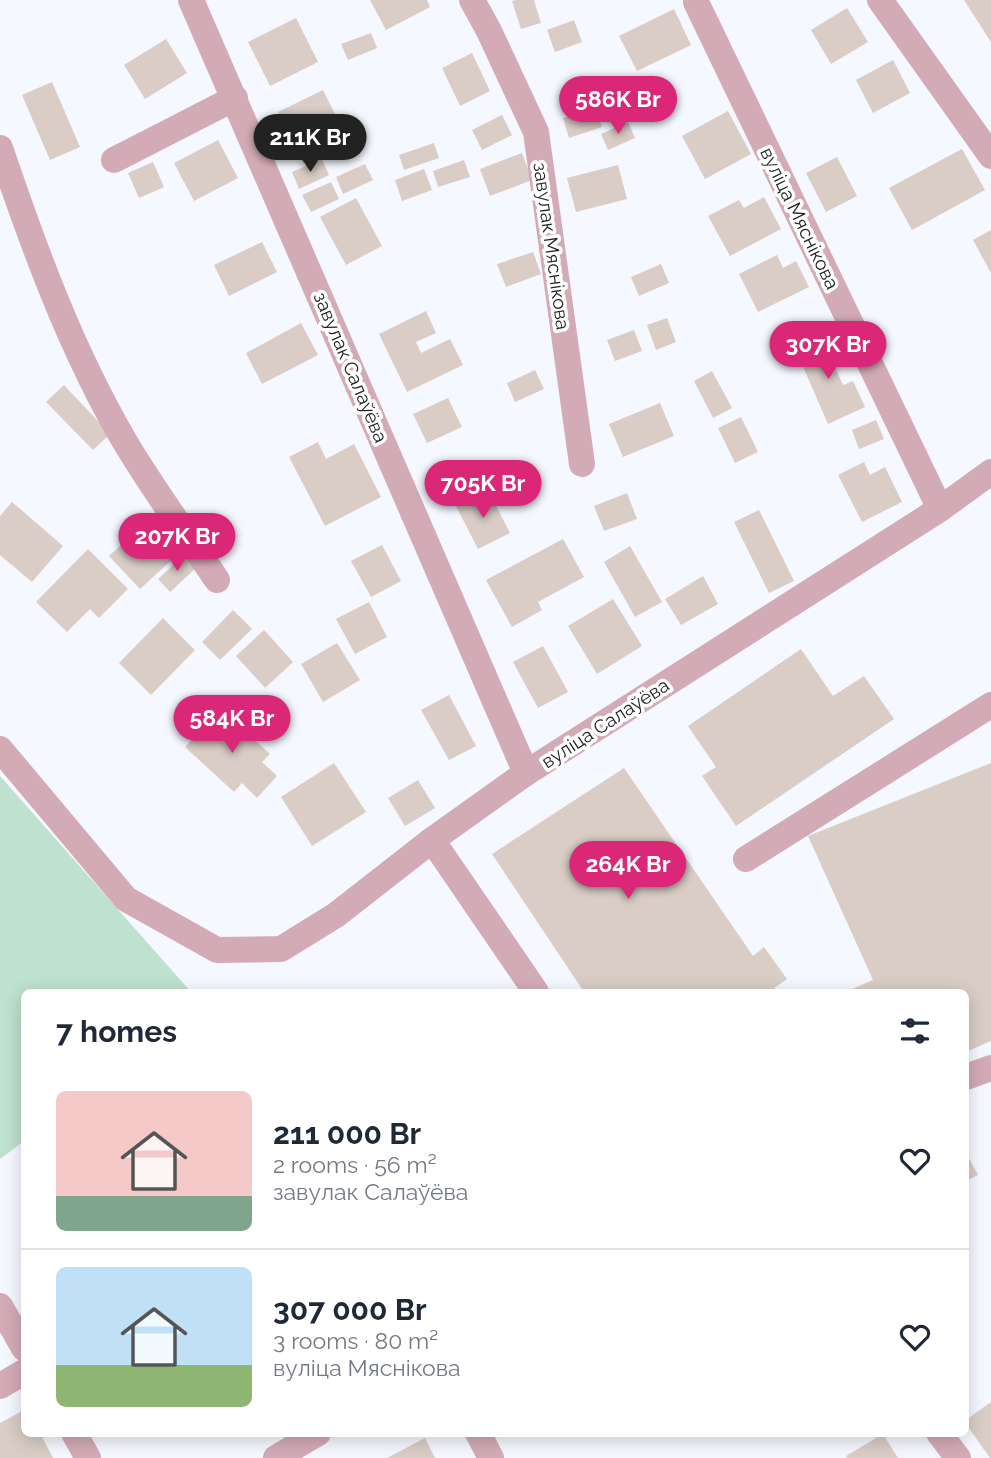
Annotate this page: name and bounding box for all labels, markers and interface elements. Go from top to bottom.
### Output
pin: 586K Br [553,76,683,136]
text: 586K Br [575,85,661,112]
pin: 211K Br [245,114,375,174]
text: 211K Br [270,123,350,150]
street label: вуліца Мяснікова [756,144,844,292]
street label: завулак Мяснікова [529,161,575,331]
street label: завулак Салаўёва [309,288,393,446]
pin: 307K Br [763,322,893,381]
text: 307K Br [785,330,871,357]
pin: 705K Br [418,461,548,520]
text: 705K Br [441,469,525,496]
pin: 207K Br [112,514,242,573]
text: 207K Br [134,522,220,549]
street label: вуліца Салаўёва [537,674,673,772]
pin: 584K Br [167,696,297,755]
text: 584K Br [190,704,274,731]
pin: 264K Br [563,842,693,901]
text: 264K Br [585,850,671,877]
icon: filters [896,1012,934,1050]
text: 7 homes [56,1014,177,1049]
text: 211 000 Br [273,1116,421,1151]
icon: home [112,1119,196,1203]
icon: heart [896,1142,934,1180]
text: 2 rooms · 56 m² [273,1151,437,1178]
text: завулак Салаўёва [273,1178,468,1205]
text: 307 000 Br [273,1292,427,1327]
icon: home [112,1295,196,1379]
icon: heart [896,1318,934,1356]
text: 3 rooms · 80 m² [273,1327,438,1354]
text: вуліца Мяснікова [273,1354,461,1381]

